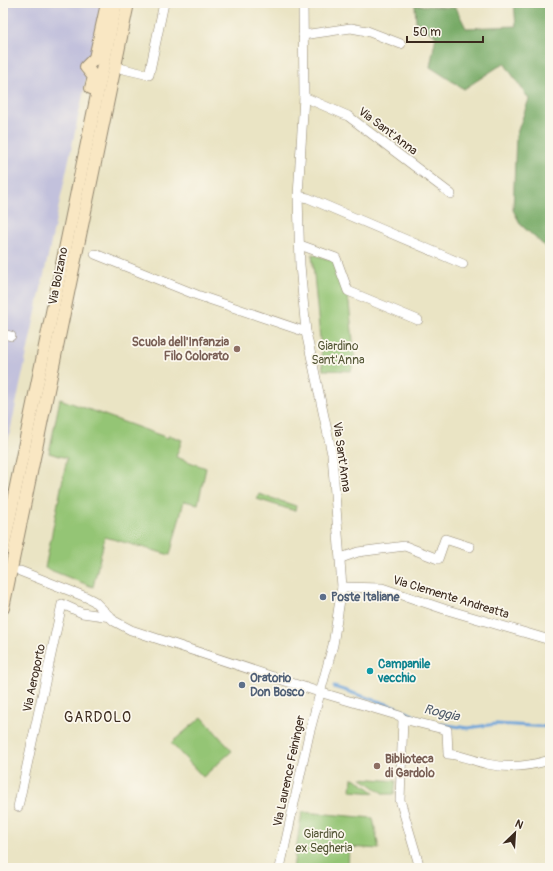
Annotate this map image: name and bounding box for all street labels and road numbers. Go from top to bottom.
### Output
street label: Via Sant'Anna [355,104,421,159]
street label: Via Bolzano [46,245,72,306]
street label: Via Sant'Anna [329,421,354,493]
street label: Via Clemente Andreatta [391,573,511,622]
street label: Via Aeroporto [20,642,49,714]
street label: Via Laurence Feininger [270,713,309,828]

